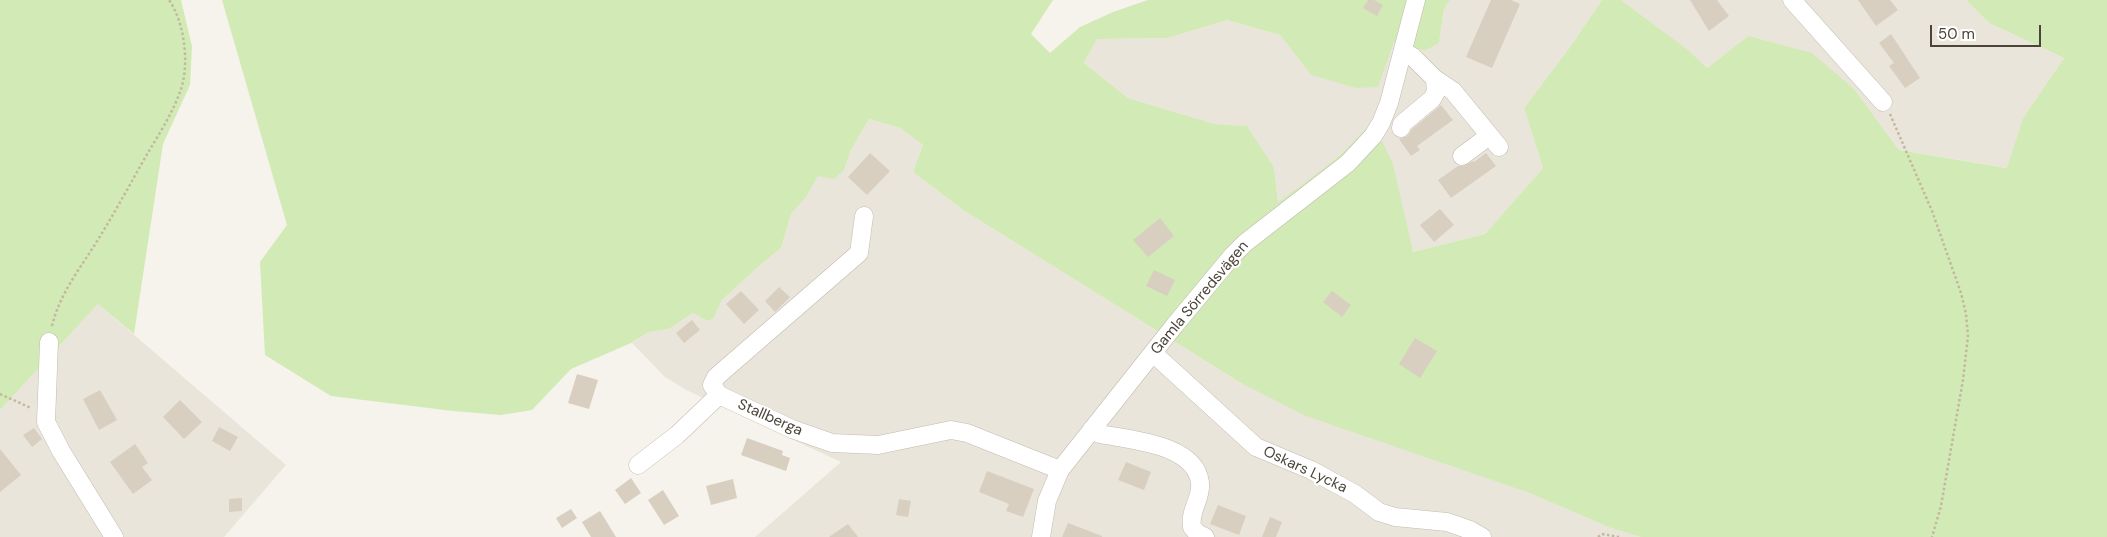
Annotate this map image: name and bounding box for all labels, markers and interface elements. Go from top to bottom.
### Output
scale bar [1932,15,2043,47]
text: 50 m [1938,24,1975,44]
street label: Gamla Sörredsvägen [1147,238,1253,358]
street label: Stallberga [735,396,805,440]
street label: Oskars Lycka [1260,443,1350,497]

